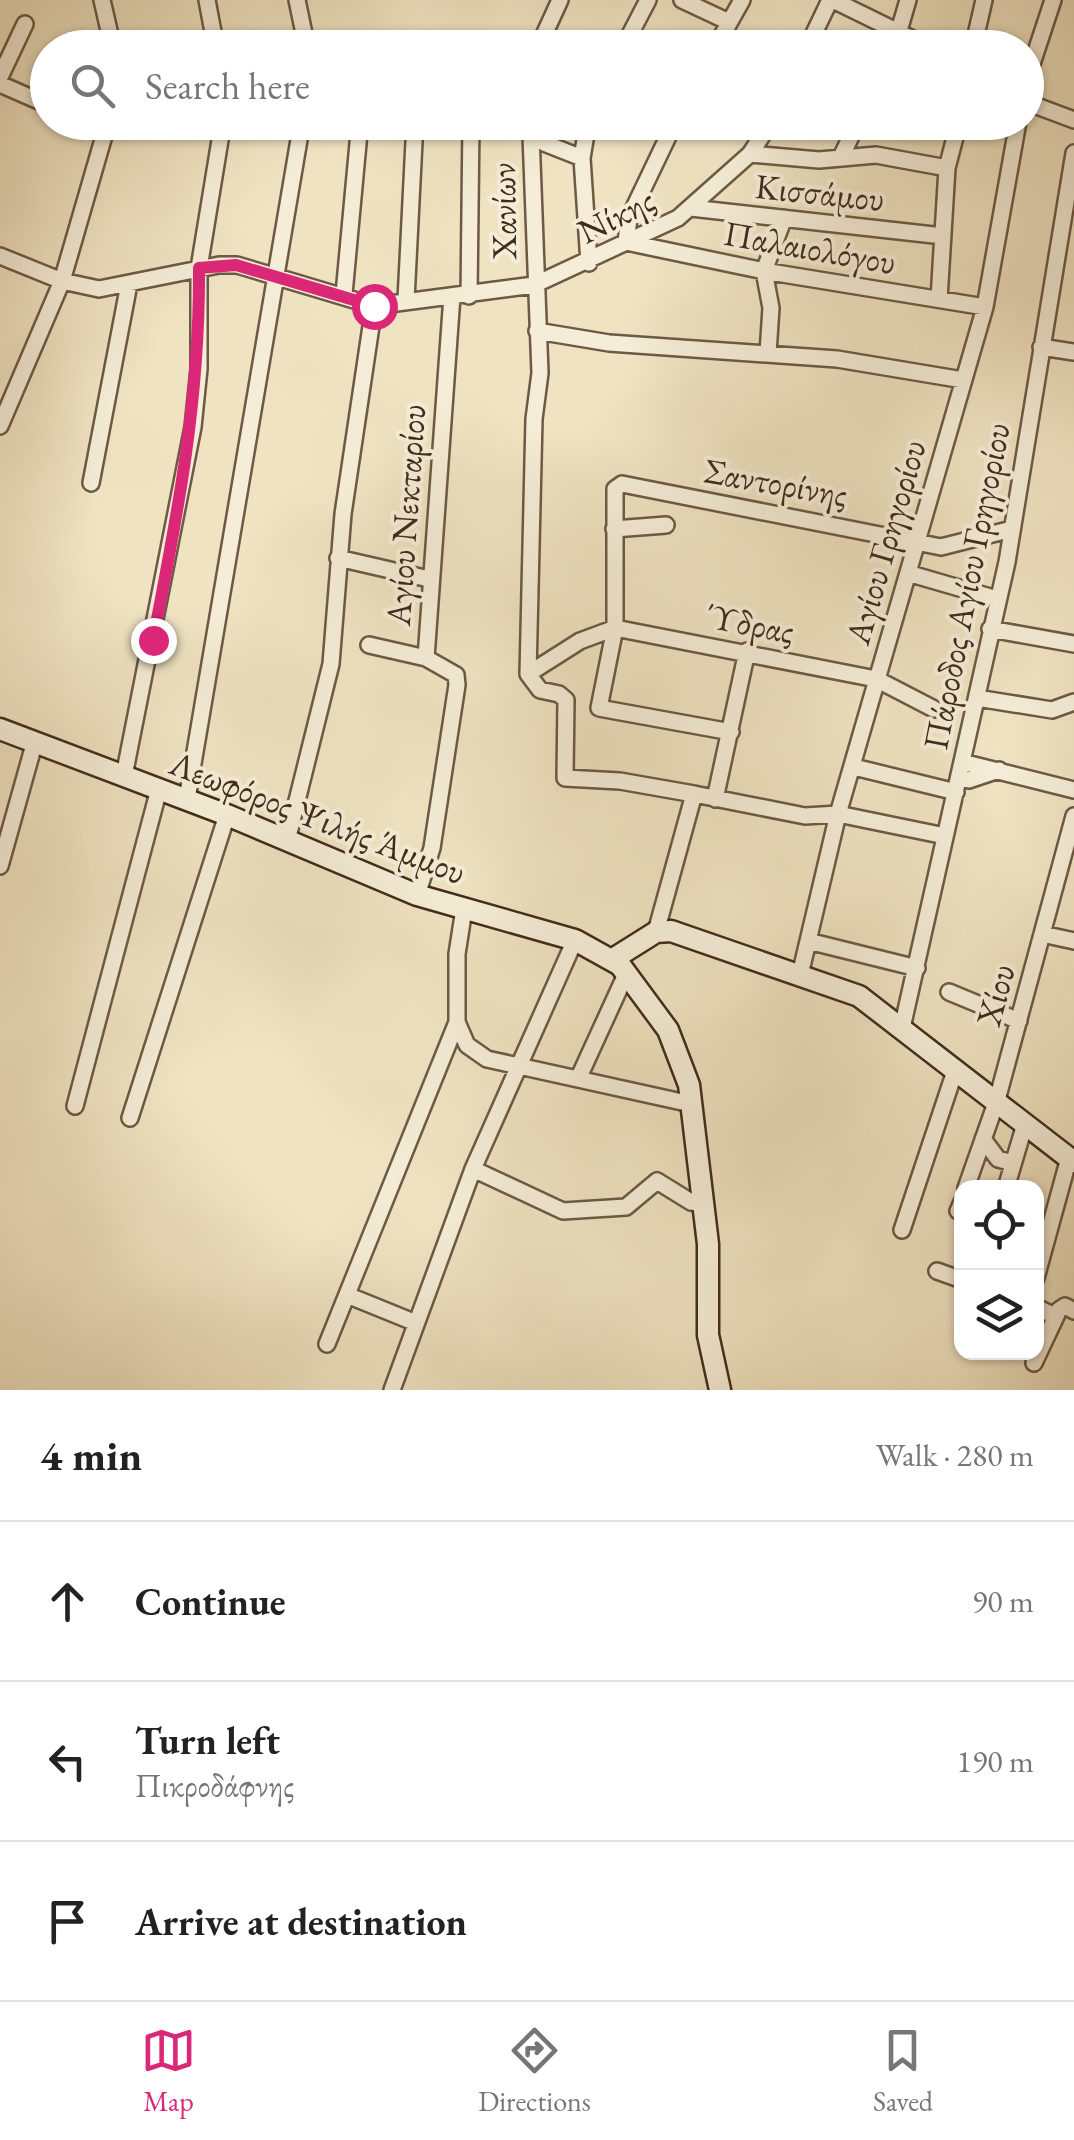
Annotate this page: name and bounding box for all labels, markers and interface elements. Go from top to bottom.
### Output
search box [30,30,1044,140]
icon: search [65,58,120,113]
text: Search here [145,61,310,110]
street label: Χανίων [480,162,526,261]
street label: Κισσάμου [753,163,887,221]
street label: Νίκης [570,177,662,253]
street label: Παλαιολόγου [720,210,900,284]
route start [352,284,398,330]
street label: Αγίου Νεκταρίου [375,403,435,628]
street label: Πάροδος Αγίου Γρηγορίου [912,419,1020,753]
street label: Αγίου Γρηγορίου [834,434,936,651]
street label: Σαντορίνης [701,447,851,517]
street label: Ύδρας [703,592,798,653]
route end [131,618,177,664]
street label: Λεωφόρος Ψιλής Άμμου [163,739,472,894]
street label: Χίου [965,959,1025,1032]
map controls [954,1180,1044,1360]
button: locate [954,1180,1044,1270]
button: layers [954,1270,1044,1360]
text: 4 min [40,1428,142,1483]
text: Walk · 280 m [876,1434,1034,1476]
icon: ahead [40,1574,95,1629]
text: Continue [135,1577,286,1626]
text: 90 m [972,1580,1034,1622]
text: Turn left [135,1716,280,1765]
icon: left [40,1734,95,1789]
text: 190 m [957,1740,1034,1782]
text: Πικροδάφνης [135,1765,294,1807]
icon: arrive [40,1894,95,1949]
text: Arrive at destination [135,1897,467,1946]
tab: Map [141,2023,196,2119]
tab: Directions [478,2023,591,2119]
tab: Saved [873,2023,933,2119]

